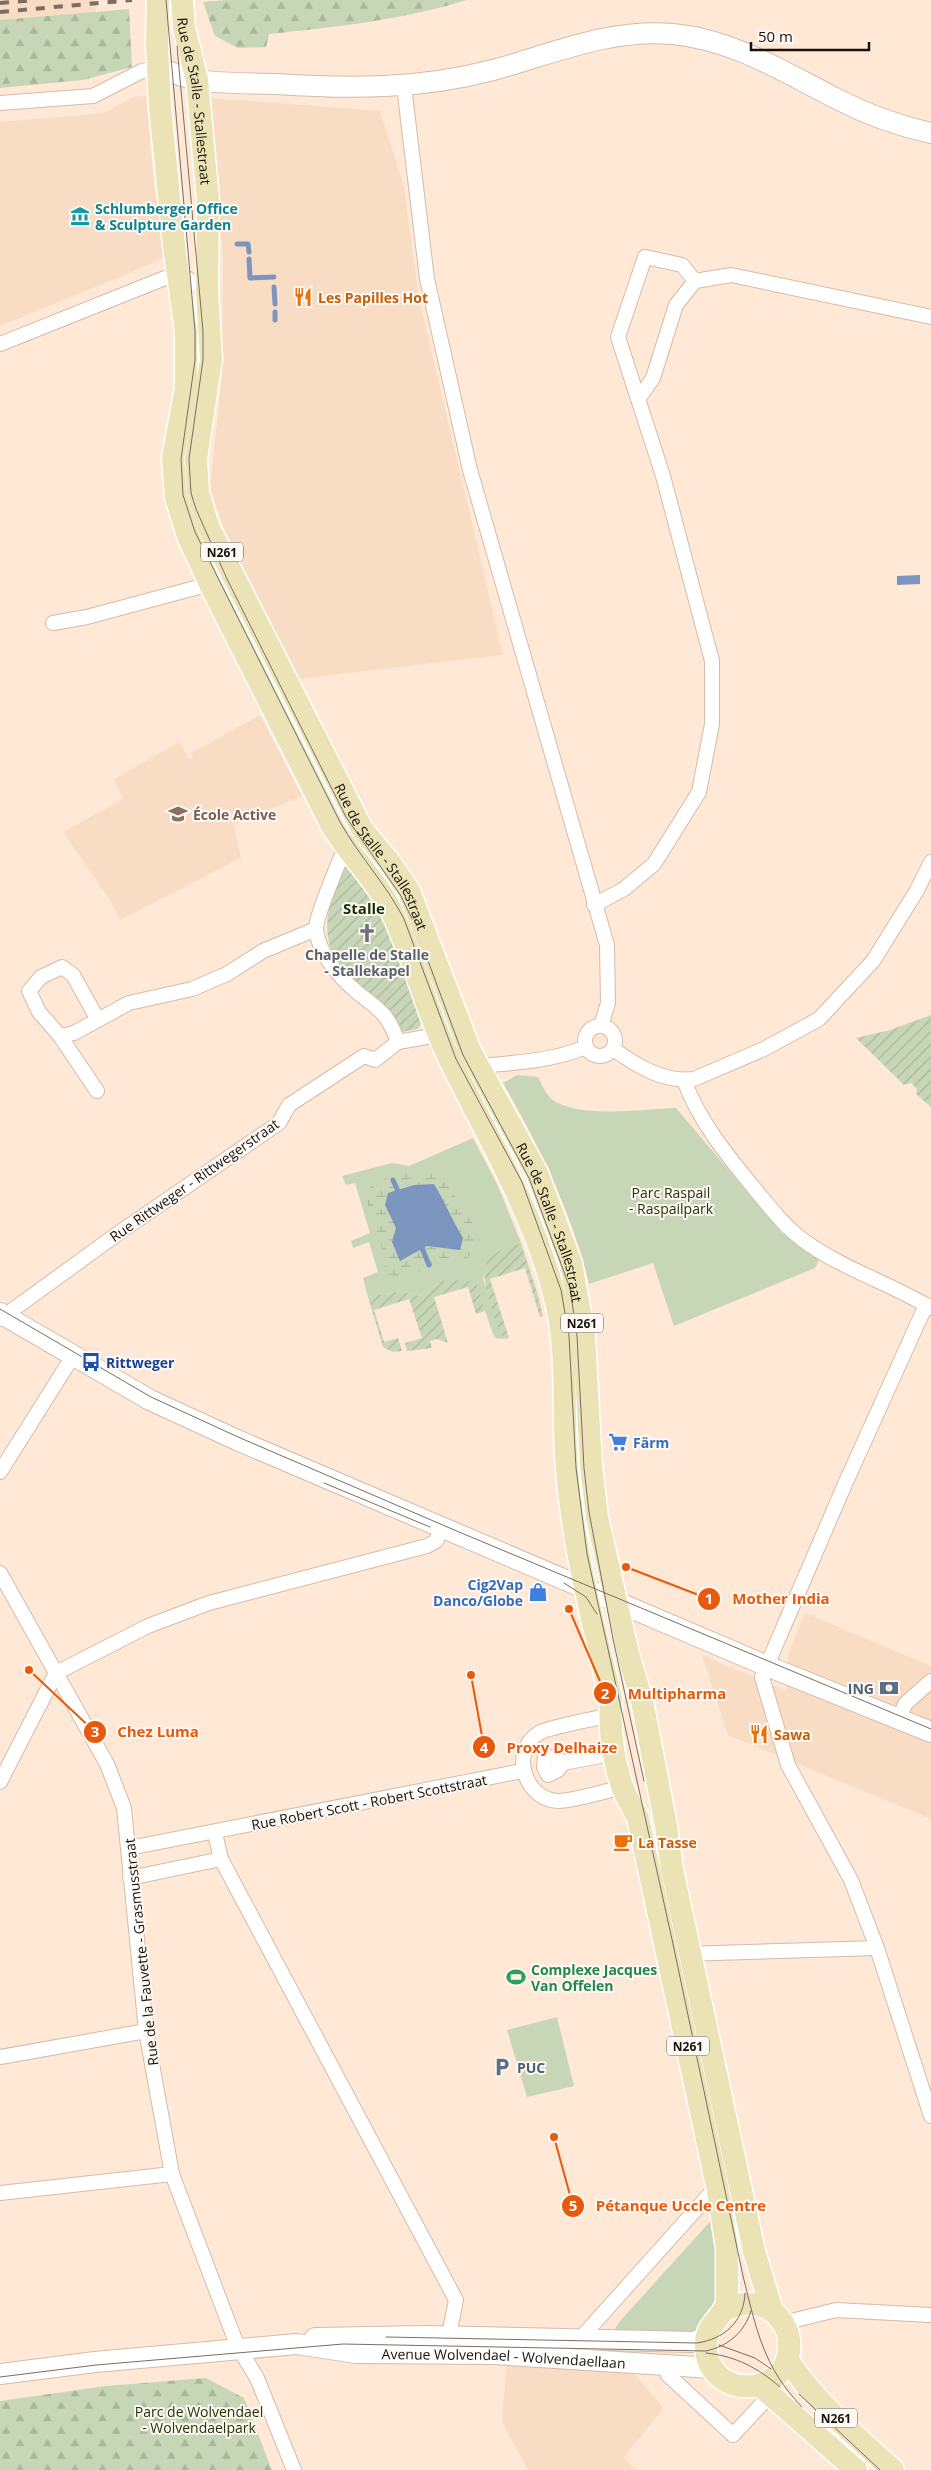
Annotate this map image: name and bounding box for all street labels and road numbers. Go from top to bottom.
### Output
street label: Rue de Stalle - Stallestraat [174,17,216,185]
road number: N261 [201,542,243,562]
street label: Rue de Stalle - Stallestraat [332,780,432,934]
street label: Rue Rittweger - Rittwegerstraat [106,1114,282,1246]
street label: Rue de Stalle - Stallestraat [512,1139,587,1303]
road number: N261 [561,1314,603,1332]
street label: Rue Robert Scott - Robert Scottstraat [250,1770,488,1834]
street label: Rue de la Fauvette - Grasmusstraat [120,1837,162,2067]
road number: N261 [667,2036,709,2056]
street label: Avenue Wolvendael - Wolvendaellaan [382,2344,626,2372]
road number: N261 [815,2408,857,2428]

